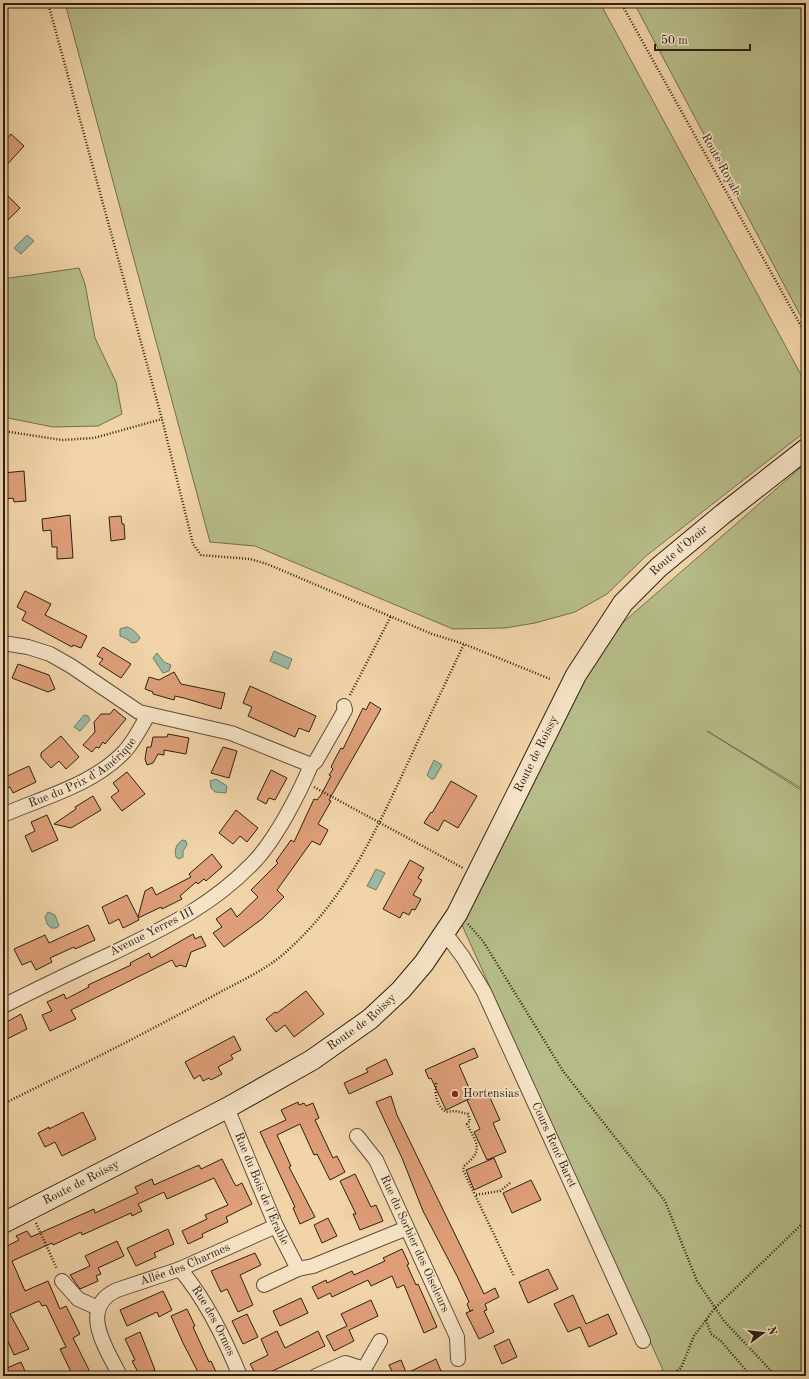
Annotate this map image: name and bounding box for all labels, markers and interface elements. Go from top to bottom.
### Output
scale bar [655,26,750,52]
text: 50 m [661,34,688,47]
street label: Route Royale [699,132,743,199]
street label: Route d'Ozoir [648,523,710,578]
street label: Route de Roissy [513,713,561,794]
street label: Rue du Prix d'Amérique [27,735,139,810]
street label: Avenue Yerres III [108,905,196,958]
street label: Route de Roissy [325,991,399,1053]
place label: Hortensias [463,1088,519,1100]
marker: Hortensias [450,1089,460,1099]
street label: Cours René Baret [529,1101,578,1190]
street label: Rue du Bois de l'Érable [232,1131,291,1248]
street label: Route de Roissy [41,1158,122,1207]
street label: Rue du Sorbier des Oiseleurs [378,1173,451,1315]
street label: Allée des Charmes [138,1241,232,1288]
street label: Rue des Ormes [189,1284,237,1358]
north arrow [743,1313,783,1353]
text: N [765,1325,778,1337]

